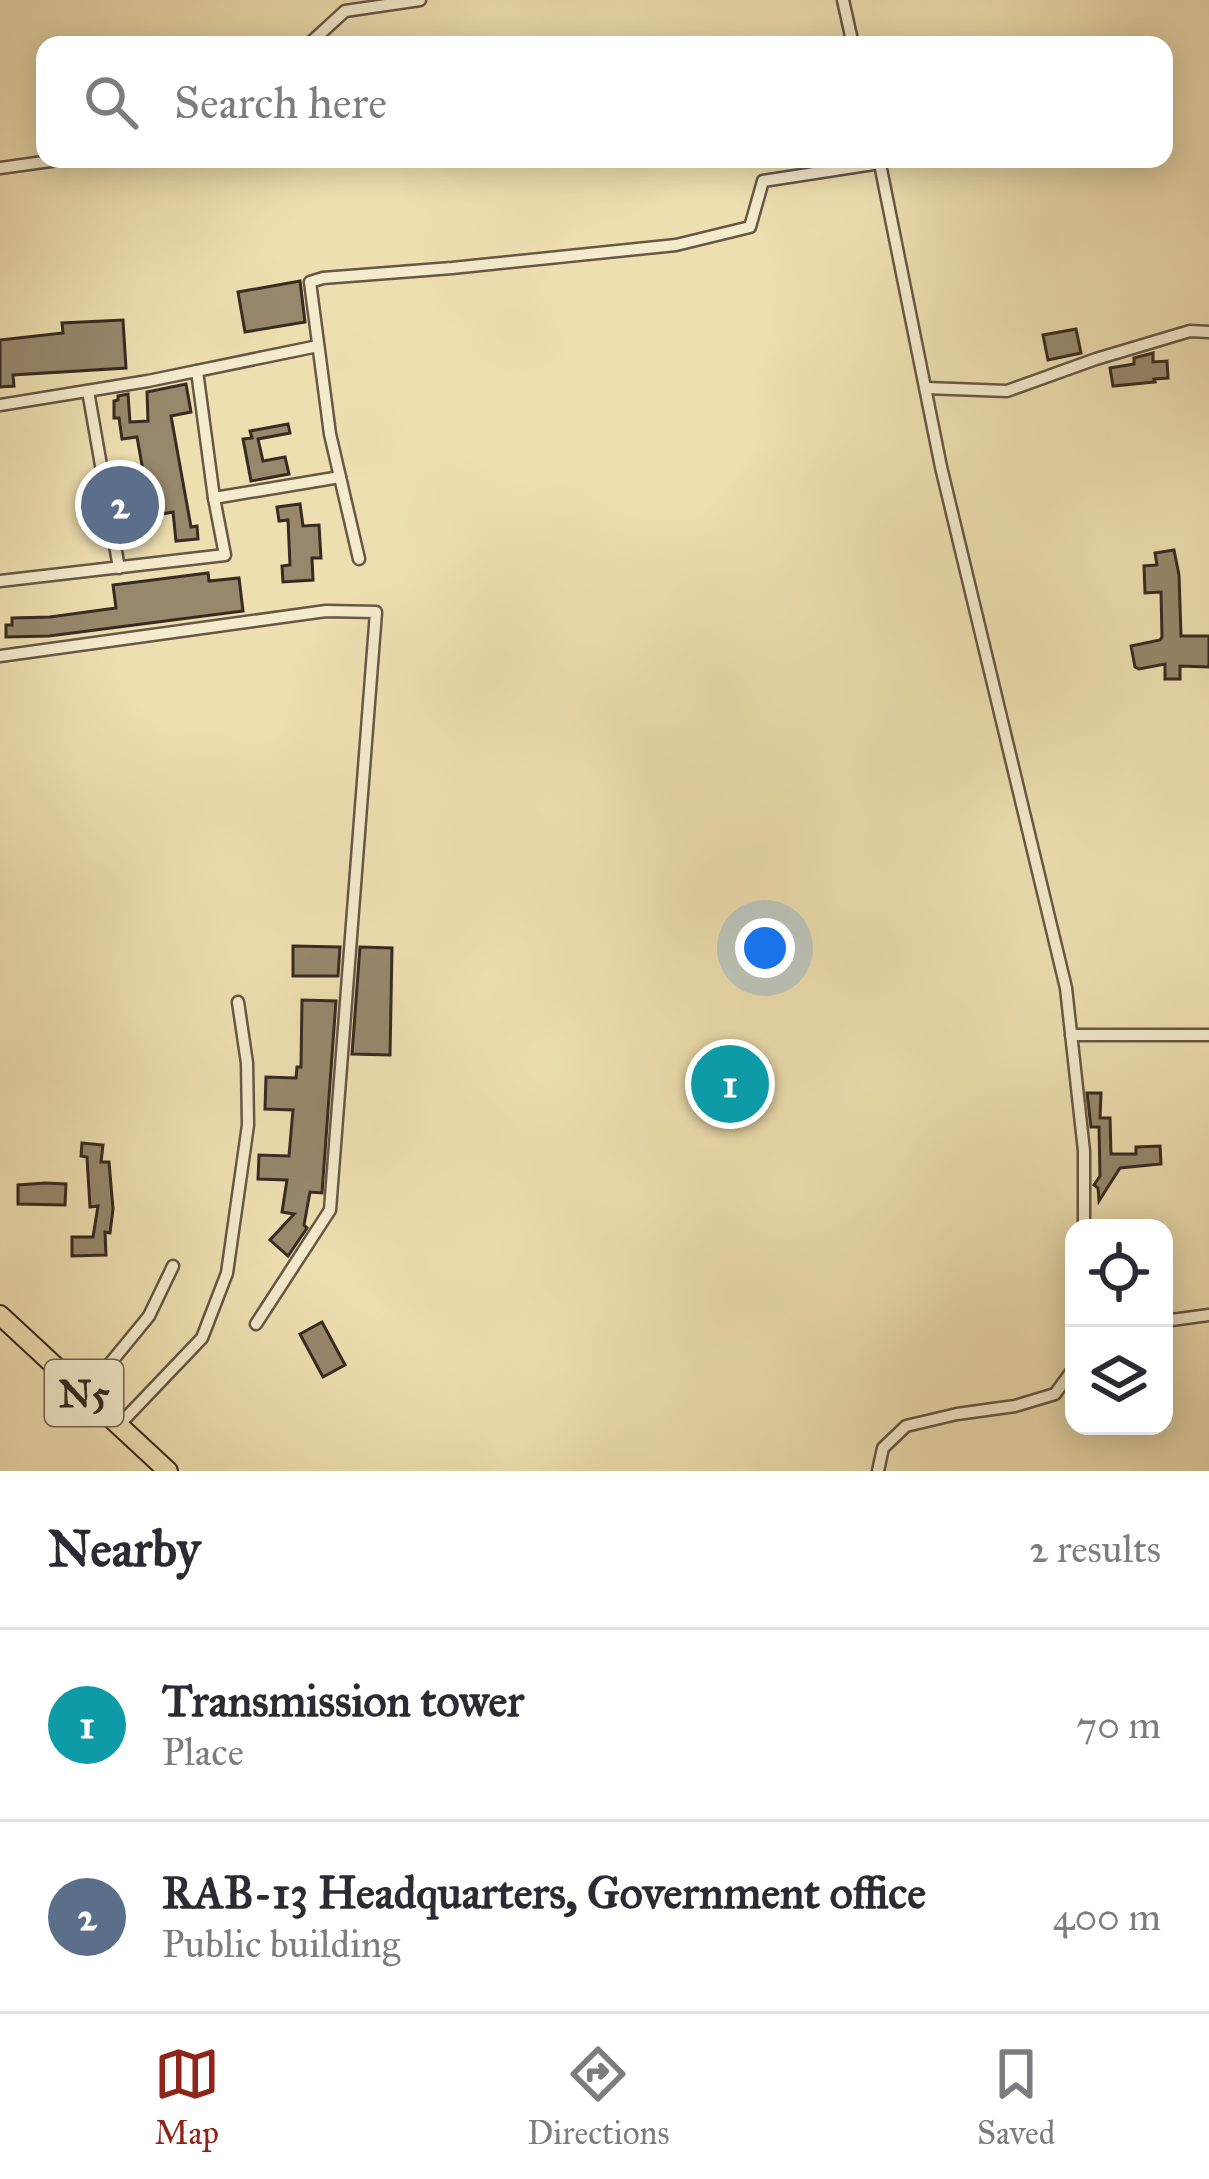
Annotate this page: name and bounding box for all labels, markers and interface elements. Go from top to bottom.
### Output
search box [36,36,1173,168]
icon: search [78,69,144,135]
text: Search here [174,75,387,130]
pin: 2 [81,460,159,550]
your location [735,918,795,978]
pin: 1 [691,1039,769,1129]
map controls [1065,1219,1173,1435]
button: locate [1065,1219,1173,1327]
button: layers [1065,1327,1173,1435]
road number: N5 [45,1360,123,1426]
text: Nearby [48,1518,200,1580]
text: 2 results [1029,1525,1161,1573]
text: Transmission tower [162,1673,524,1728]
text: 1 [79,1701,95,1749]
text: 70 m [1076,1701,1161,1749]
text: Place [162,1728,244,1776]
text: RAB-13 Headquarters, Government office [162,1865,926,1920]
text: 2 [77,1893,97,1941]
text: 400 m [1053,1893,1161,1941]
text: Public building [162,1920,400,1968]
tab: Map [154,2041,220,2153]
tab: Directions [527,2041,669,2153]
tab: Saved [977,2041,1055,2153]

